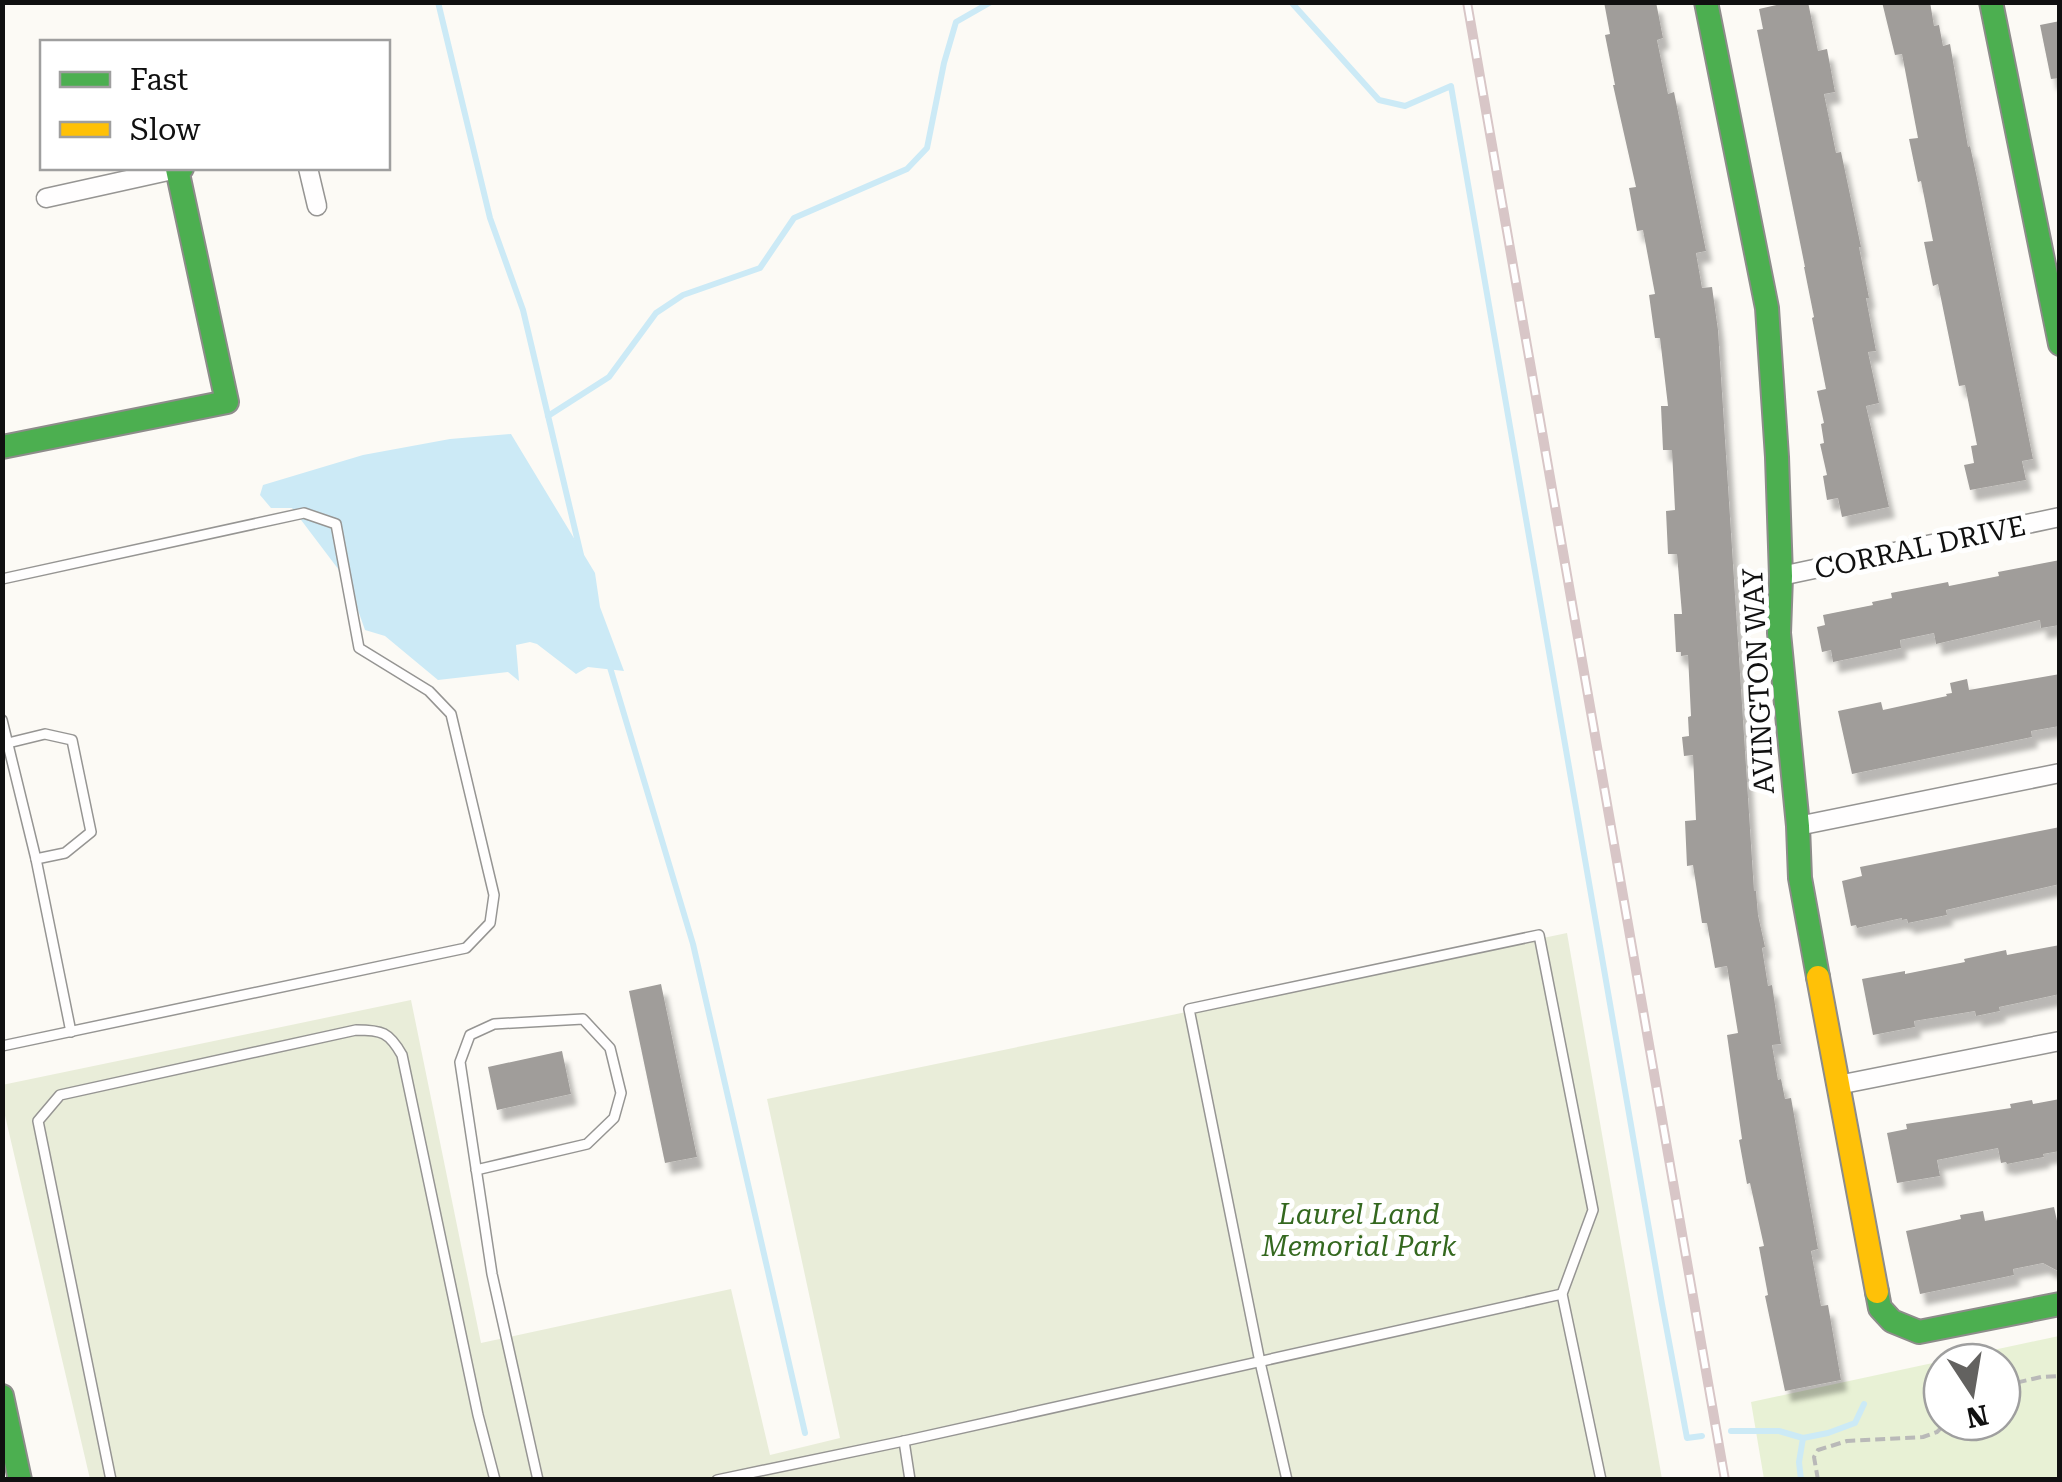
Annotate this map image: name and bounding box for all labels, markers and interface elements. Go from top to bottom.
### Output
legend [40,40,390,170]
text: Fast [130,62,188,97]
text: Slow [130,112,201,147]
street label: CORRAL DRIVE [1812,509,2029,586]
street label: AVINGTON WAY [1736,567,1781,795]
park label: Laurel Land Memorial Park [1261,1198,1457,1263]
north arrow [1922,1342,2022,1442]
text: N [1963,1398,1991,1434]

